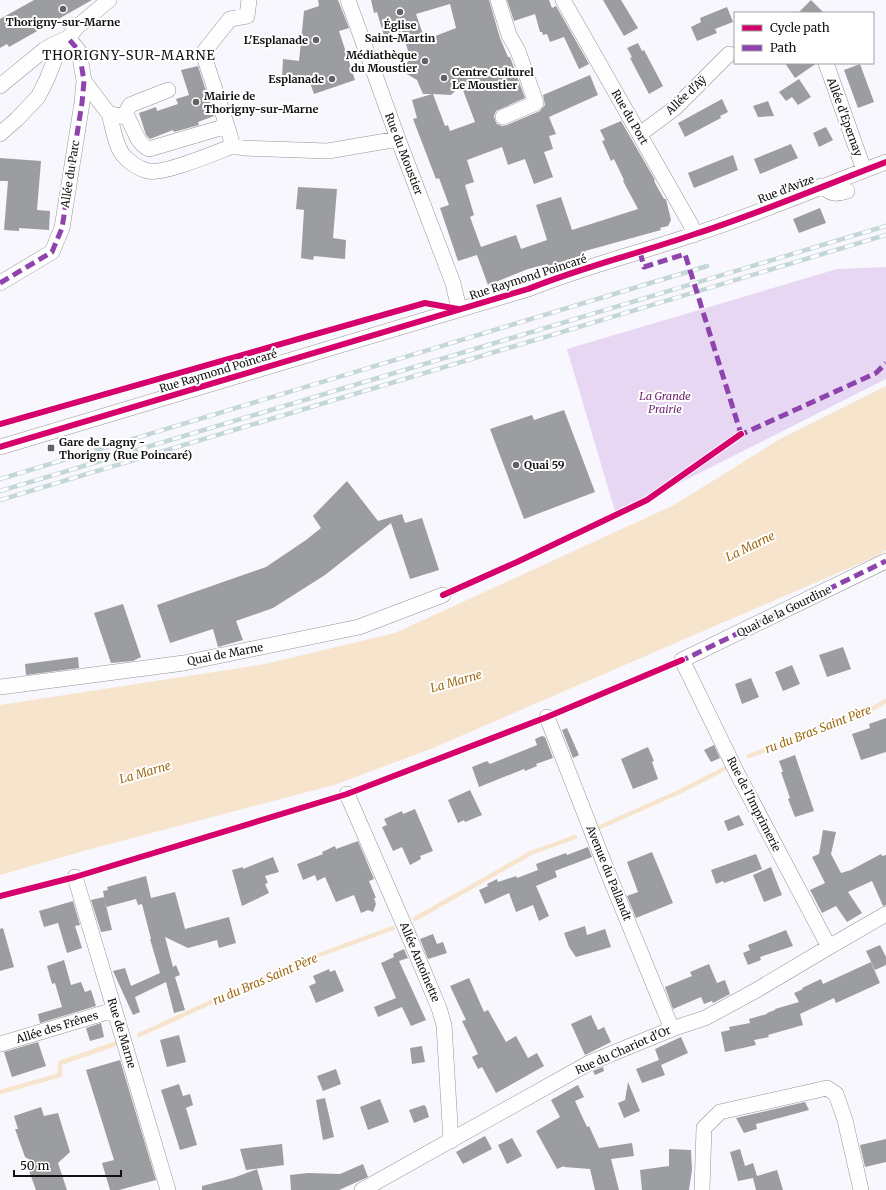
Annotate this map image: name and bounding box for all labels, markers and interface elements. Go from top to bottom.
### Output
marker: Thorigny-sur-Marne [58,4,68,14]
marker: Église Saint-Martin [395,7,405,17]
legend [734,12,874,64]
place label: Thorigny-sur-Marne [6,15,120,29]
place label: Église Saint-Martin [365,18,436,45]
text: Cycle path [770,20,830,35]
place label: L'Esplanade [244,33,308,47]
marker: L'Esplanade [311,35,321,45]
text: Path [770,40,796,55]
district label: THORIGNY-SUR-MARNE [42,47,216,64]
place label: Médiathèque du Moustier [346,48,417,75]
marker: Médiathèque du Moustier [420,56,430,66]
place label: Centre Culturel Le Moustier [452,65,534,92]
place label: Esplanade [268,72,324,86]
street label: Allée d'Aÿ [662,72,710,118]
marker: Centre Culturel Le Moustier [439,73,449,83]
marker: Esplanade [327,74,337,84]
street label: Allée d'Epernay [824,75,866,159]
street label: Rue du Port [609,87,652,148]
place label: Mairie de Thorigny-sur-Marne [204,89,318,116]
marker: Mairie de Thorigny-sur-Marne [191,97,201,107]
street label: Rue du Moustier [382,111,426,197]
street label: Allée du Parc [58,139,82,210]
street label: Rue d'Avize [756,172,816,206]
street label: Rue Raymond Poincaré [468,251,589,303]
street label: Rue Raymond Poincaré [157,346,279,396]
park label: La Grande Prairie [639,389,691,416]
place label: Gare de Lagny - Thorigny (Rue Poincaré) [59,435,192,462]
marker: Gare de Lagny - Thorigny (Rue Poincaré) [46,443,56,453]
place label: Quai 59 [524,458,565,472]
marker: Quai 59 [511,460,521,470]
water label: La Marne [723,528,777,564]
street label: Quai de la Gourdine [734,582,834,640]
street label: Quai de Marne [186,640,264,668]
water label: La Marne [429,667,483,695]
water label: ru du Bras Saint Père [763,702,873,756]
street label: Rue de l'Imprimerie [724,754,784,854]
water label: La Marne [118,758,172,786]
street label: Avenue du Pallandt [583,823,635,923]
street label: Allée Antoinette [397,919,443,1004]
water label: ru du Bras Saint Père [210,950,320,1008]
street label: Rue de Marne [105,996,139,1070]
street label: Allée des Frênes [13,1008,100,1046]
street label: Rue du Chariot d'Or [573,1023,673,1077]
scale bar [14,1152,121,1178]
text: 50 m [20,1158,49,1173]

